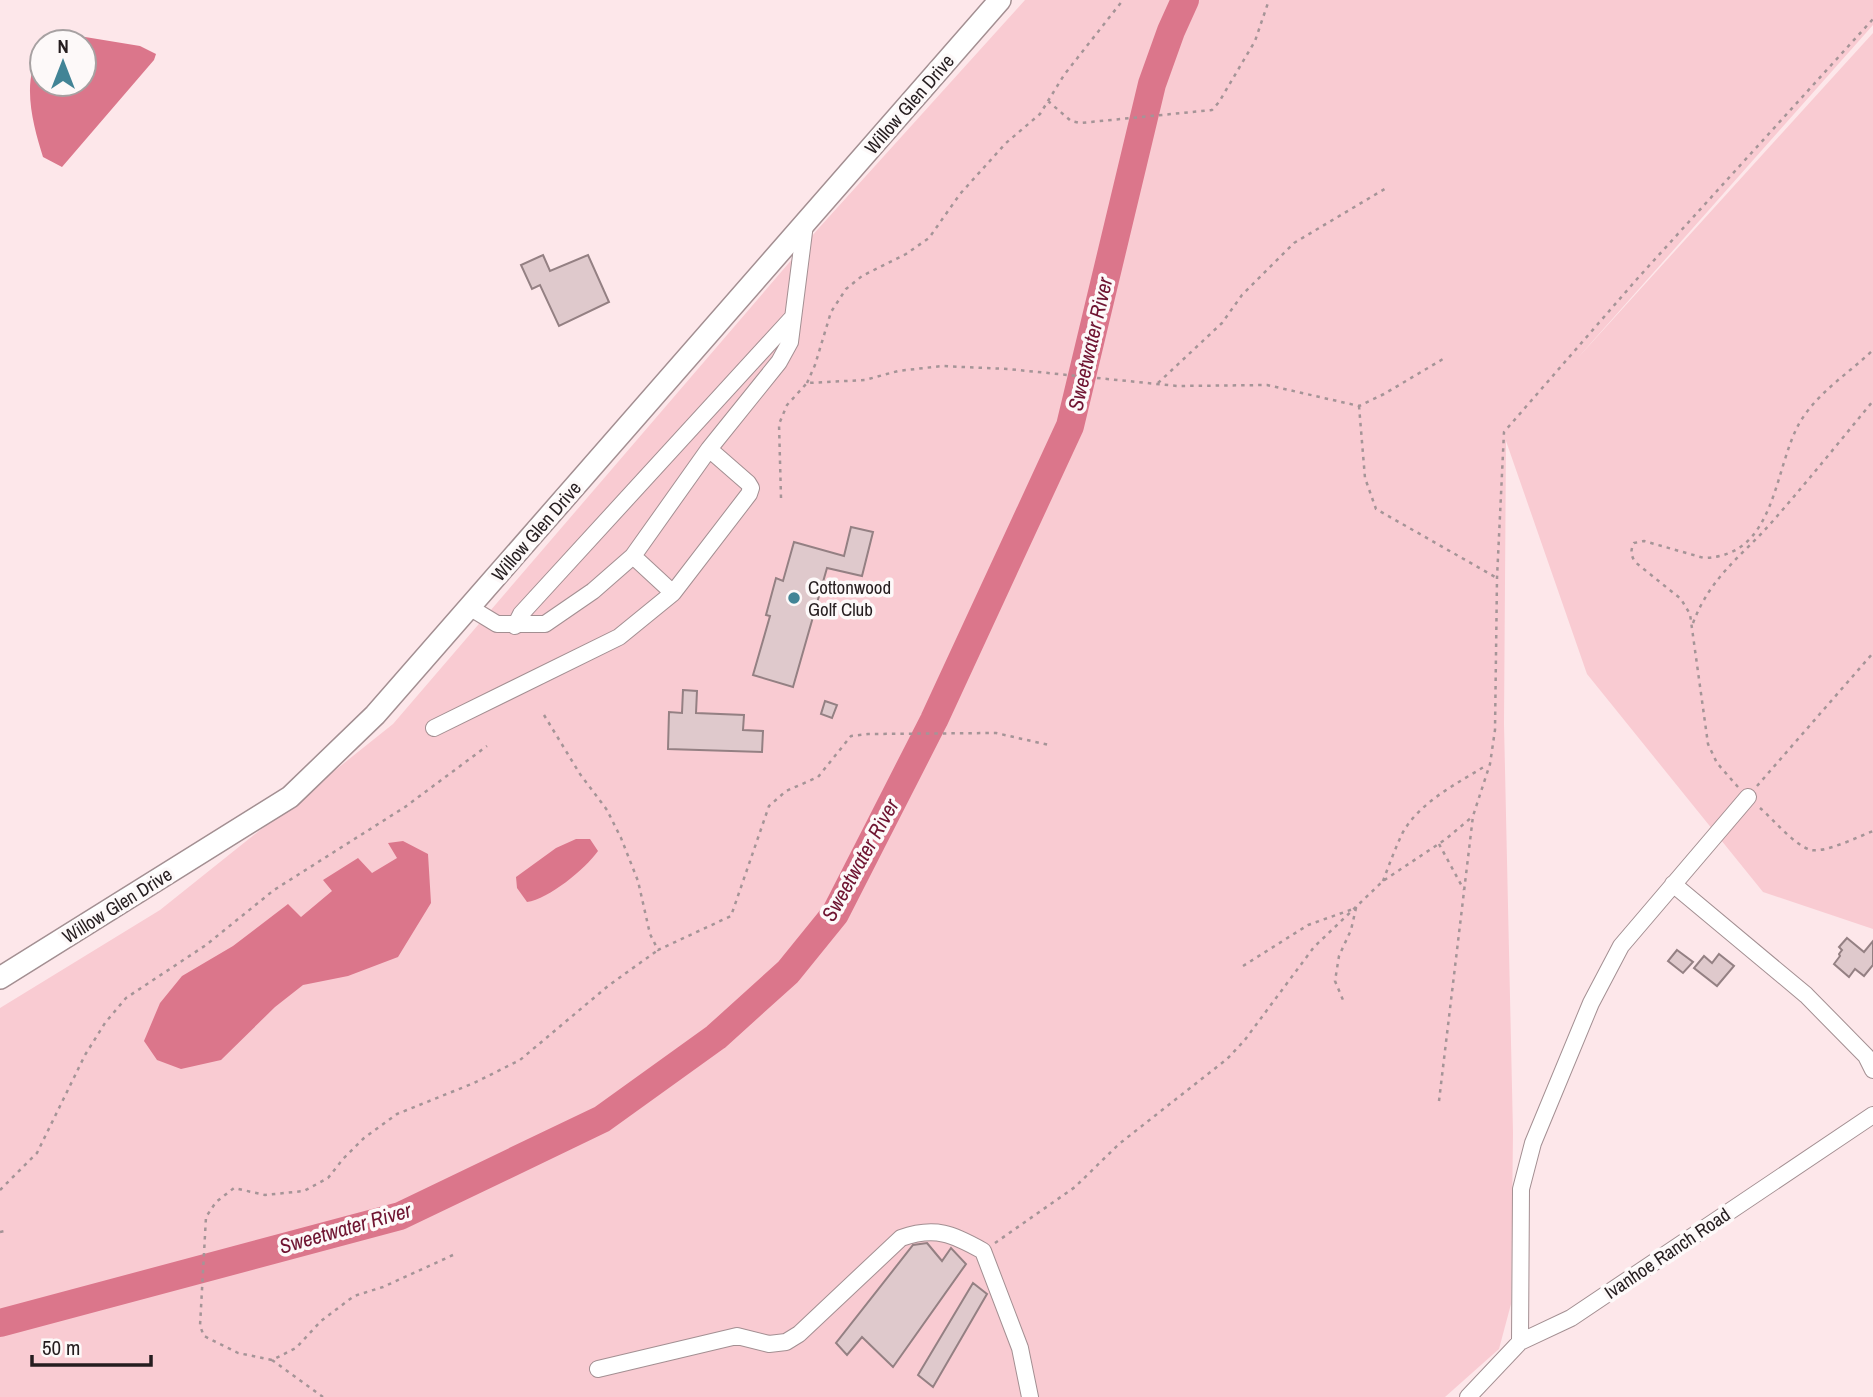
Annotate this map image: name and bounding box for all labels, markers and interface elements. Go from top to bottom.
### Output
north arrow [28,28,98,98]
text: N [57,33,69,59]
street label: Willow Glen Drive [858,48,960,160]
water label: Sweetwater River [1061,273,1120,413]
street label: Willow Glen Drive [485,475,587,587]
place label: Cottonwood Golf Club [808,574,891,622]
marker: Cottonwood Golf Club [786,590,802,606]
water label: Sweetwater River [814,792,906,926]
street label: Willow Glen Drive [57,861,177,949]
water label: Sweetwater River [276,1195,416,1261]
street label: Ivanhoe Ranch Road [1599,1201,1735,1305]
scale bar [32,1324,150,1368]
text: 50 m [42,1333,80,1362]

